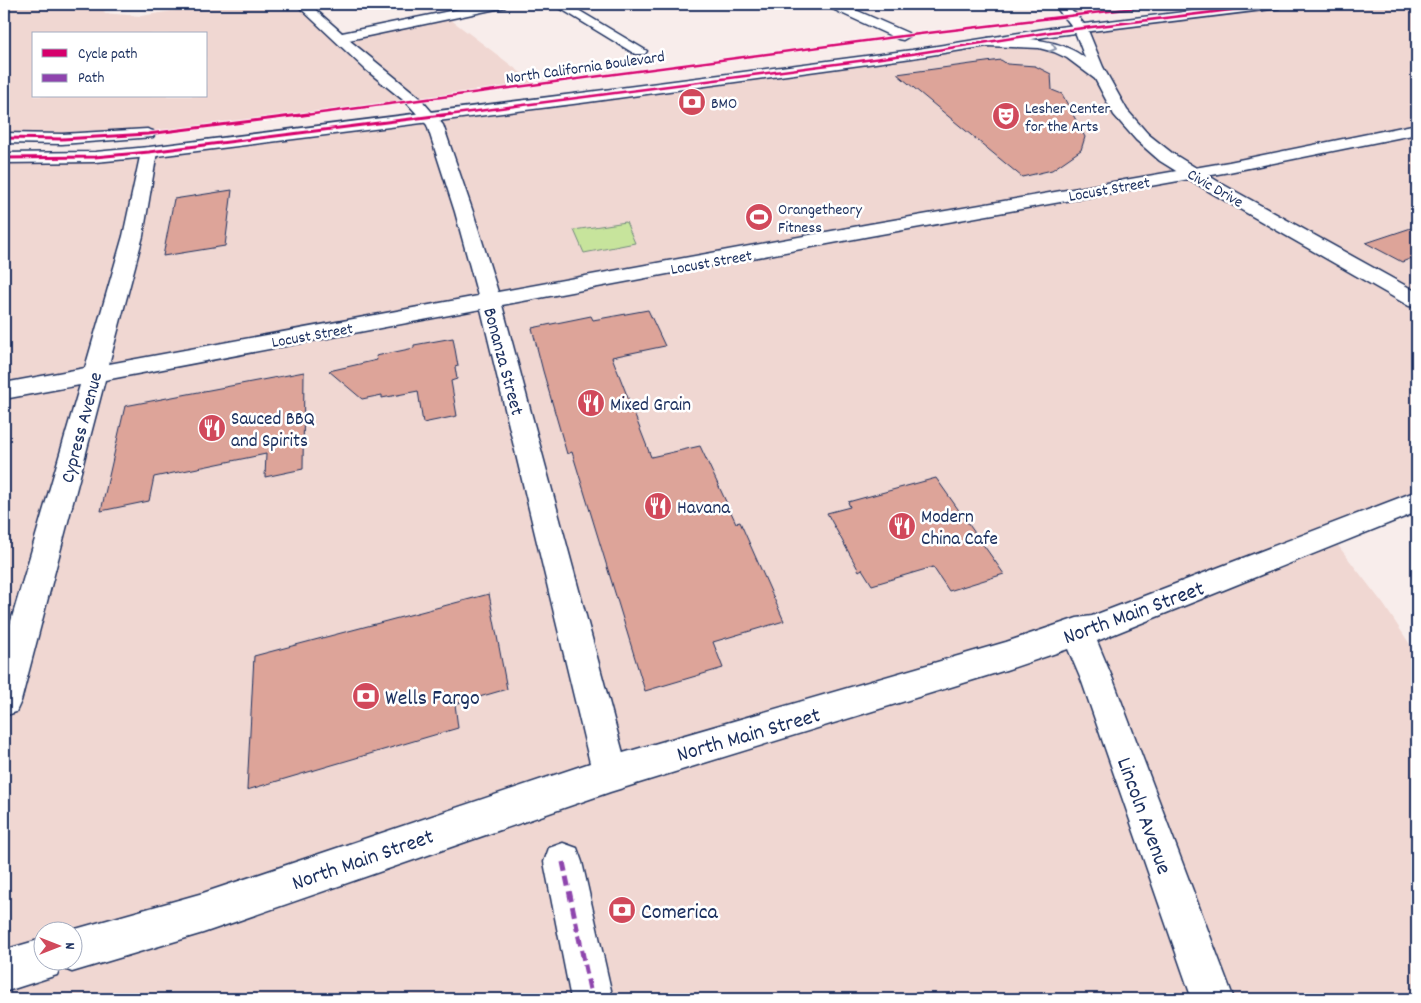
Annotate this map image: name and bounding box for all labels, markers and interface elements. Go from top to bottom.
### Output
legend [32,32,208,98]
one-way arrow [1049,42,1057,52]
text: Cycle path [78,44,138,66]
street label: North California Boulevard [504,46,666,91]
text: Path [78,68,104,90]
bank icon: BMO [677,87,707,117]
place label: BMO [711,93,737,116]
place label: Lesher Center for the Arts [1025,98,1111,139]
theatre icon: Lesher Center for the Arts [991,101,1021,131]
street label: Civic Drive [1182,164,1247,214]
street label: Locust Street [1067,172,1152,209]
place label: Orangetheory Fitness [778,199,862,240]
sports icon: Orangetheory Fitness [744,202,774,232]
street label: Locust Street [669,245,754,282]
street label: Bonanza Street [474,305,529,419]
street label: Locust Street [270,318,355,355]
street label: Cypress Avenue [56,370,111,486]
restaurant icon: Mixed Grain [576,388,606,418]
place label: Mixed Grain [610,393,691,420]
place label: Sauced BBQ and Spirits [231,407,315,456]
restaurant icon: Sauced BBQ and Spirits [197,413,227,443]
restaurant icon: Havana [643,491,673,521]
place label: Havana [677,496,731,523]
place label: Modern China Cafe [921,505,998,554]
restaurant icon: Modern China Cafe [887,511,917,541]
street label: North Main Street [1059,574,1209,654]
bank icon: Wells Fargo [351,681,381,711]
place label: Wells Fargo [385,684,480,715]
street label: North Main Street [674,701,824,772]
street label: Lincoln Avenue [1107,753,1178,879]
street label: North Main Street [288,823,438,900]
bank icon: Comerica [607,895,637,925]
place label: Comerica [641,898,718,929]
north arrow [32,920,82,970]
text: N [59,943,79,950]

